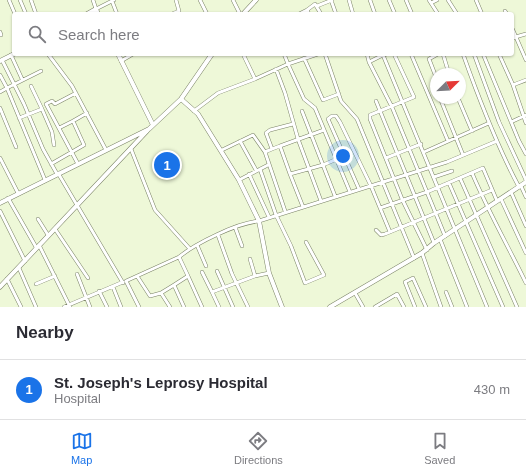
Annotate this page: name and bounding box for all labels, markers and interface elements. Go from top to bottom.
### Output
search box [12,12,514,56]
icon: search [26,23,48,45]
text: Search here [58,26,140,43]
north arrow [430,68,466,104]
your location [333,146,353,166]
pin: 1 [154,150,180,180]
text: Nearby [16,323,74,342]
text: St. Joseph's Leprosy Hospital [54,374,268,391]
text: 1 [25,382,33,397]
text: 430 m [474,382,510,397]
text: Hospital [54,391,101,406]
tab: Map [71,430,93,466]
tab: Directions [234,430,283,466]
tab: Saved [424,430,455,466]

